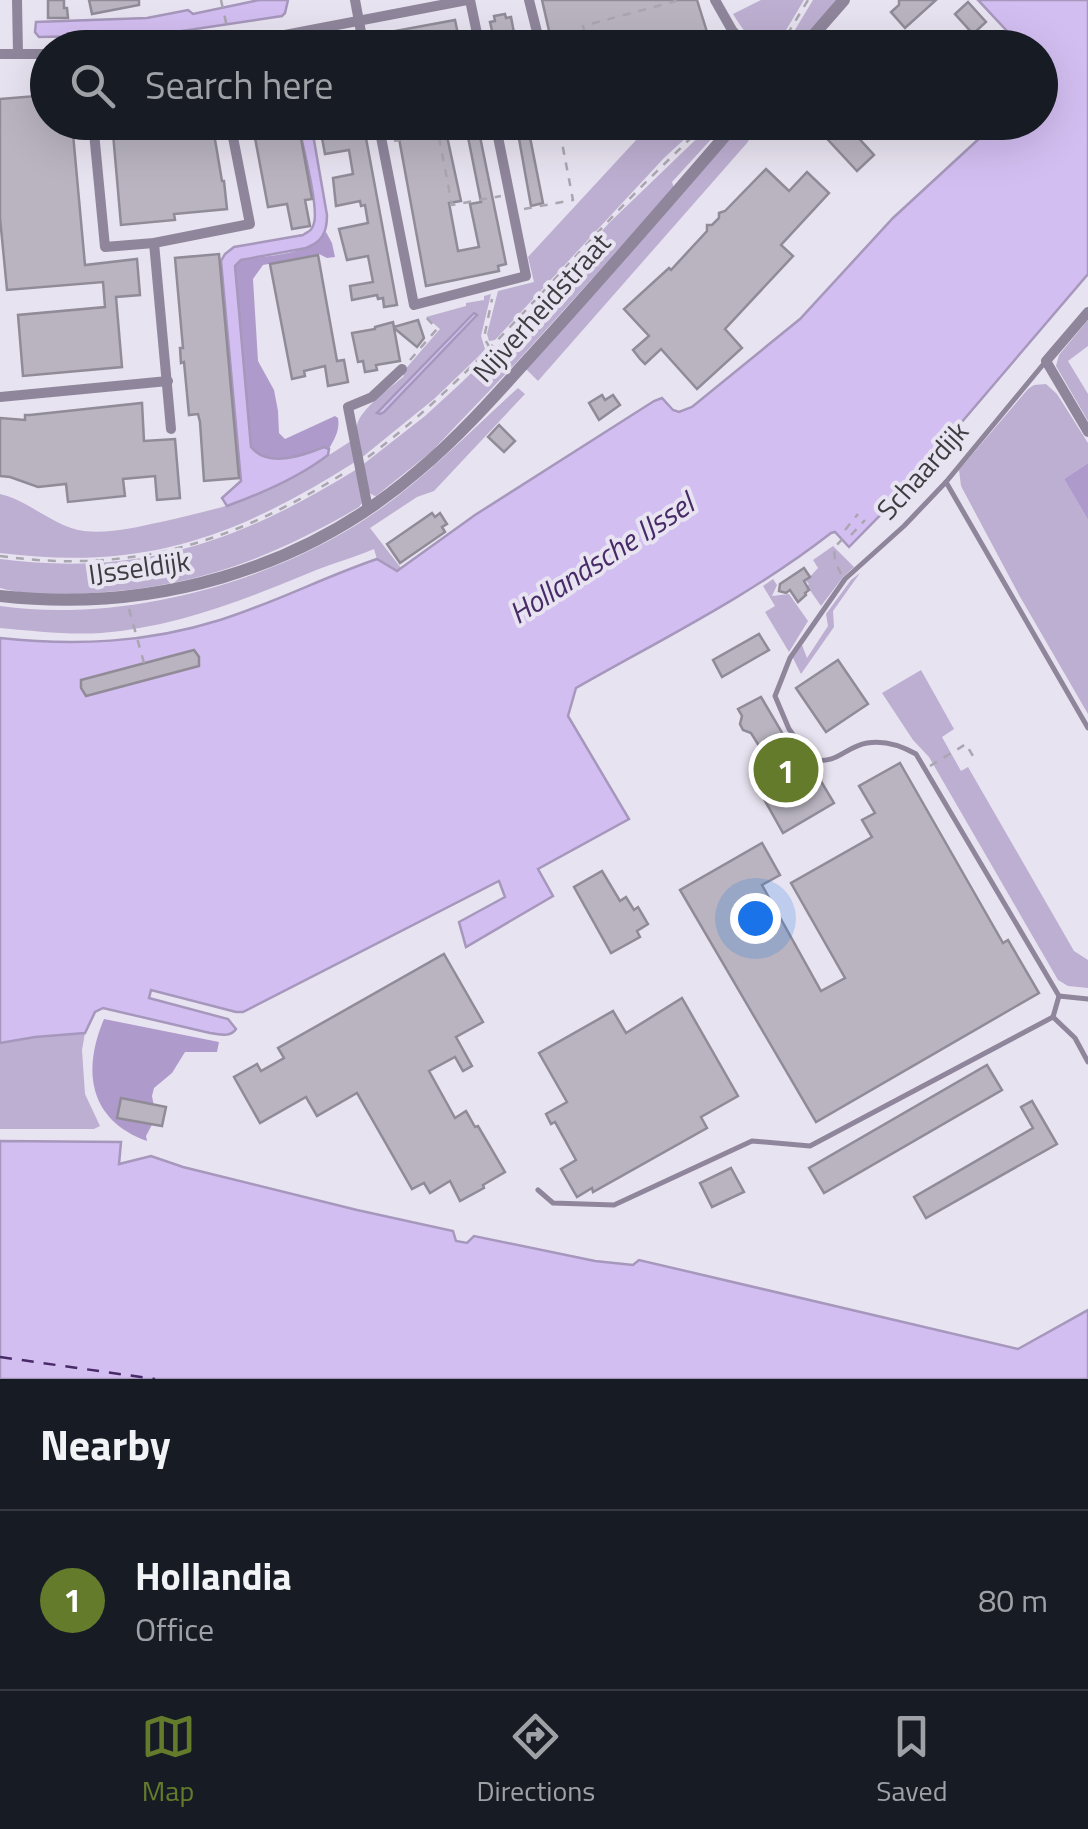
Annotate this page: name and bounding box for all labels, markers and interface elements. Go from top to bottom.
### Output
search box [30,30,1058,140]
text: Search here [145,56,333,114]
icon: search [65,58,120,113]
street label: Nijverheidstraat [462,222,620,392]
street label: Schaardijk [866,411,978,529]
water label: Hollandsche IJssel [499,479,706,635]
street label: IJsseldijk [86,539,192,595]
pin: 1 [754,732,818,808]
your location [730,893,781,944]
text: Nearby [40,1412,171,1476]
text: Hollandia [135,1547,292,1605]
text: 1 [64,1576,81,1624]
text: 80 m [978,1576,1048,1624]
text: Office [135,1605,214,1653]
tab: Map [141,1709,196,1812]
tab: Directions [477,1709,595,1812]
tab: Saved [876,1709,947,1812]

